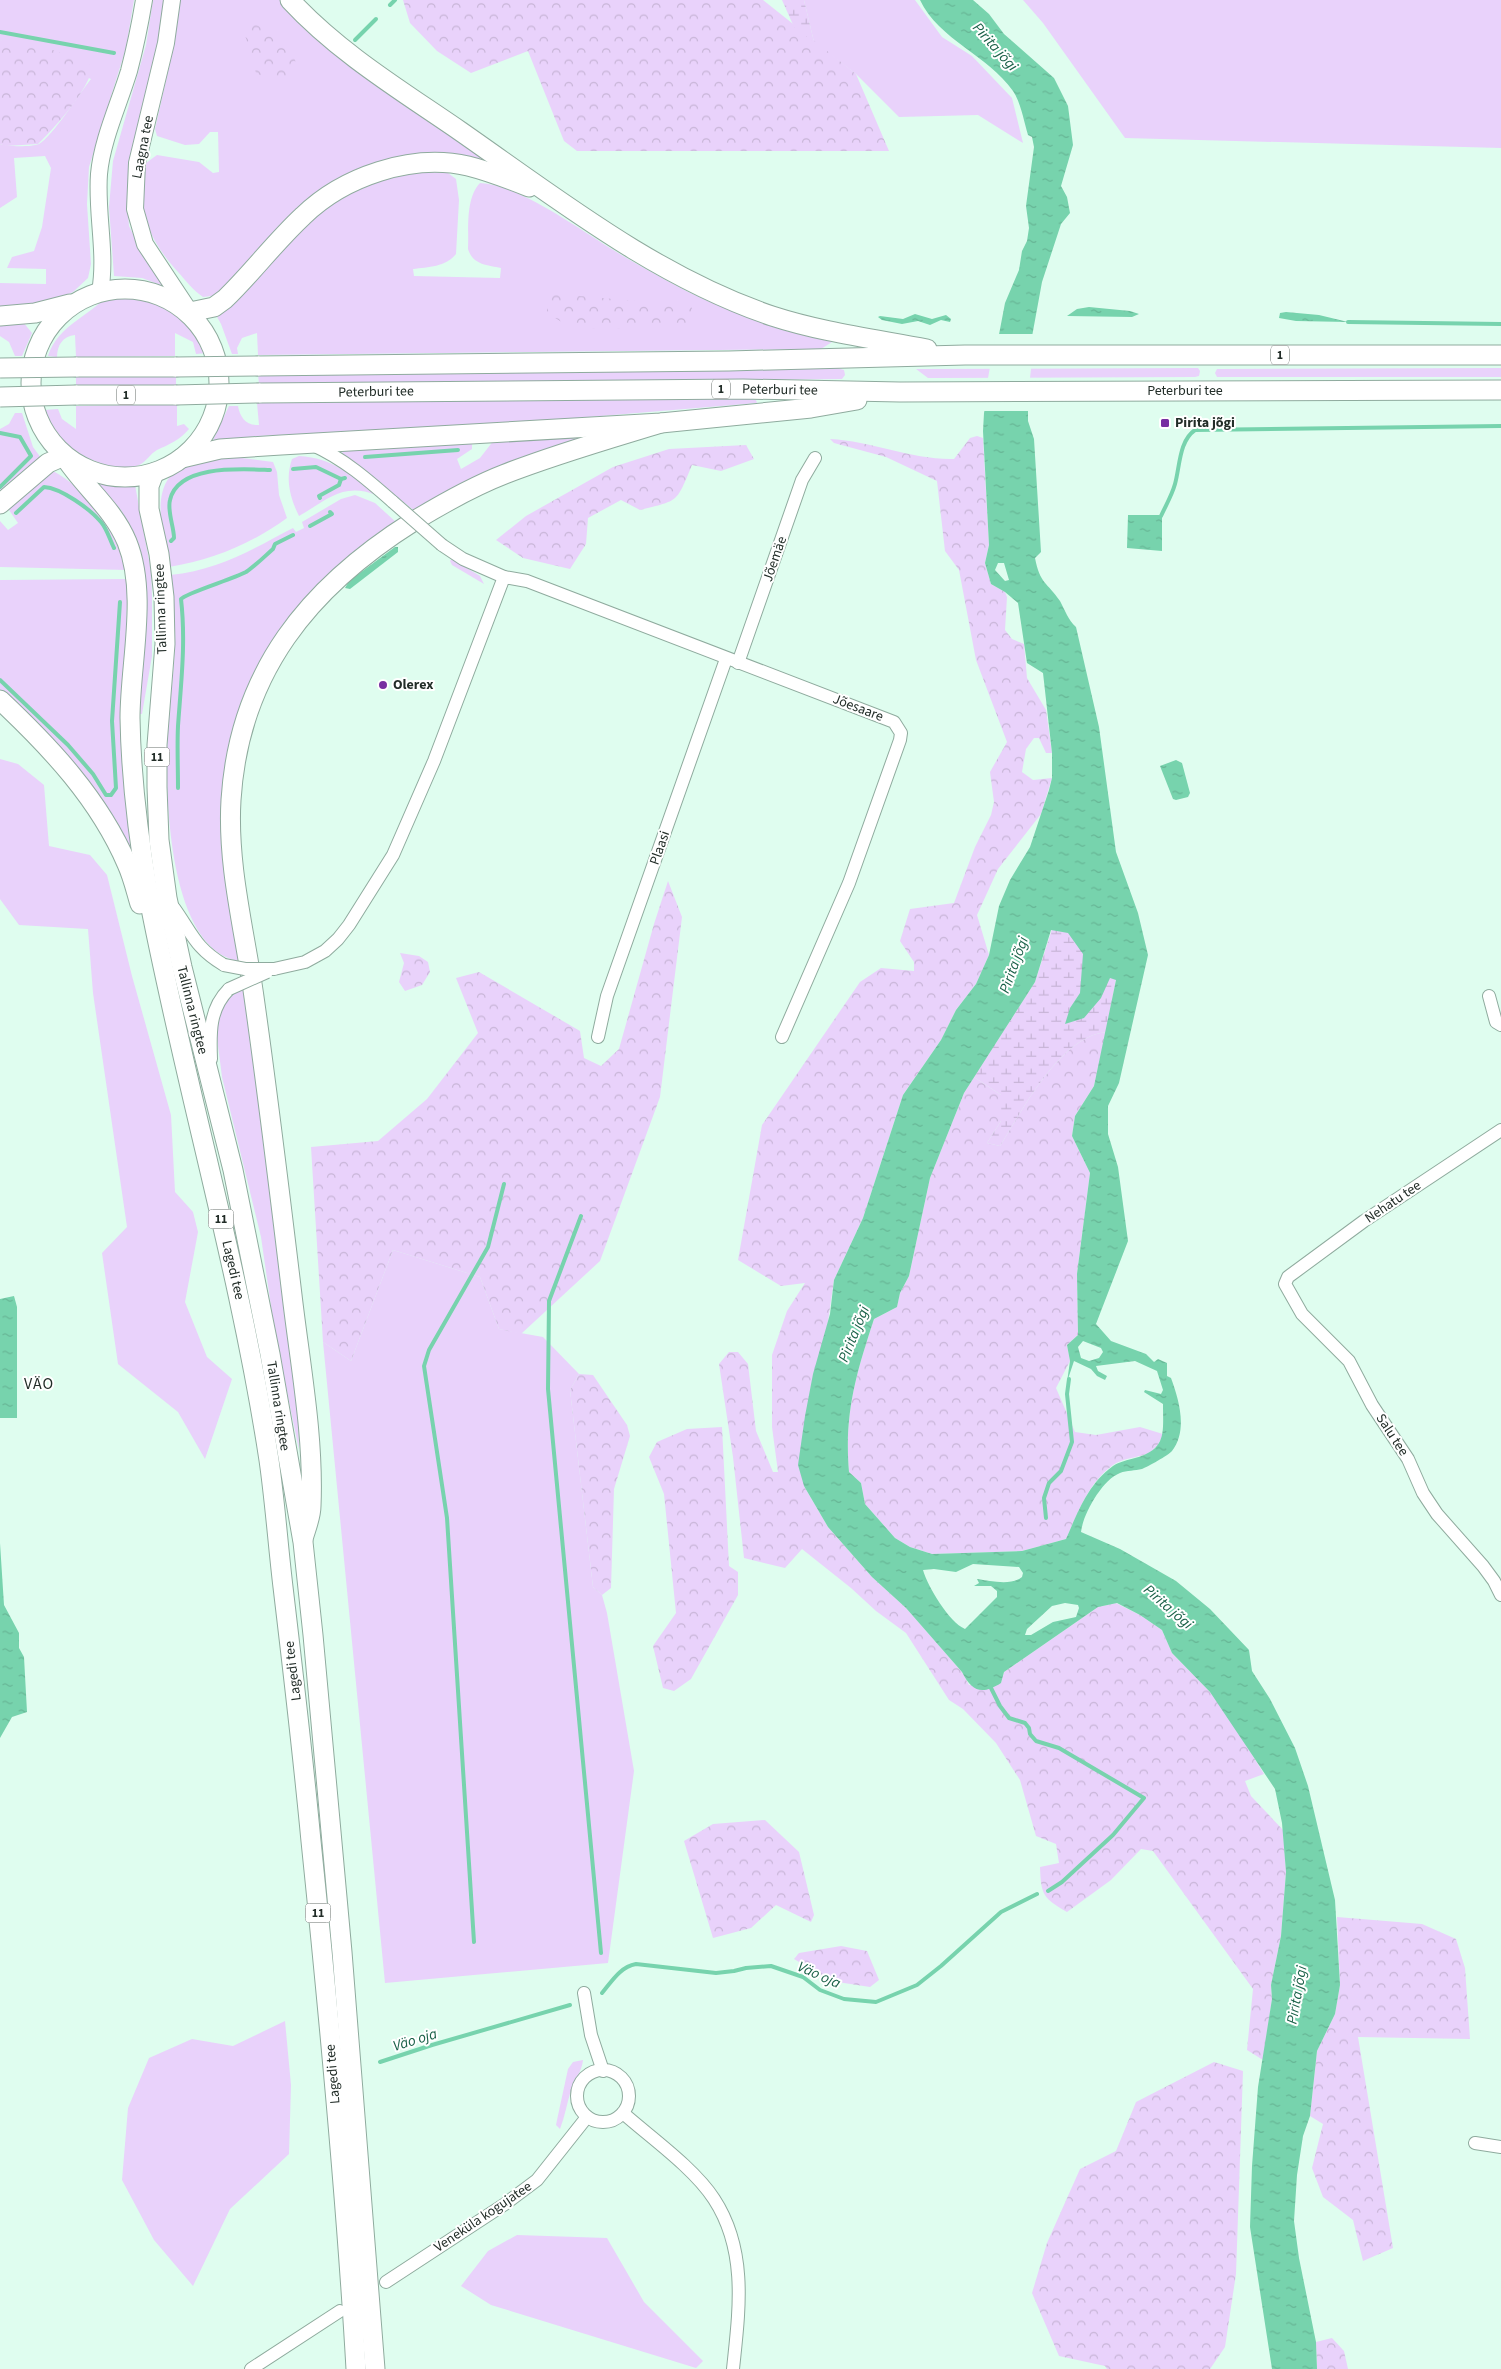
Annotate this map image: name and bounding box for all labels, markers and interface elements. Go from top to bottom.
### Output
water label: Pirita jõgi [967,18,1023,76]
street label: Laagna tee [127,114,159,180]
road number: 1 [1271,346,1289,364]
road number: 1 [712,379,730,398]
street label: Peterburi tee [742,379,818,401]
street label: Peterburi tee [338,381,414,403]
street label: Peterburi tee [1147,381,1223,401]
road number: 1 [117,386,135,404]
place label: Pirita jõgi [1175,413,1235,433]
marker: Pirita jõgi [1159,417,1171,429]
street label: Jõemäe [758,534,792,584]
street label: Tallinna ringtee [149,563,173,655]
place label: Olerex [393,675,433,695]
marker: Olerex [377,679,389,691]
street label: Jõesaare [830,689,886,727]
road number: 11 [144,748,170,766]
street label: Plaasi [645,828,675,868]
water label: Pirita jõgi [994,933,1034,996]
street label: Tallinna ringtee [171,964,213,1056]
street label: Nehatu tee [1361,1176,1425,1228]
road number: 11 [208,1210,234,1228]
street label: Lagedi tee [216,1238,250,1302]
water label: Pirita jõgi [833,1302,875,1365]
street label: Tallinna ringtee [261,1360,295,1452]
district label: VÄO [24,1373,54,1395]
street label: Salu tee [1371,1410,1413,1460]
water label: Pirita jõgi [1139,1580,1197,1635]
street label: Lagedi tee [279,1640,307,1702]
road number: 11 [306,1904,330,1922]
water label: Väo oja [794,1956,844,1994]
water label: Pirita jõgi [1282,1964,1313,2026]
water label: Väo oja [390,2023,440,2057]
street label: Lagedi tee [320,2043,346,2105]
street label: Veneküla kogujatee [430,2177,536,2257]

